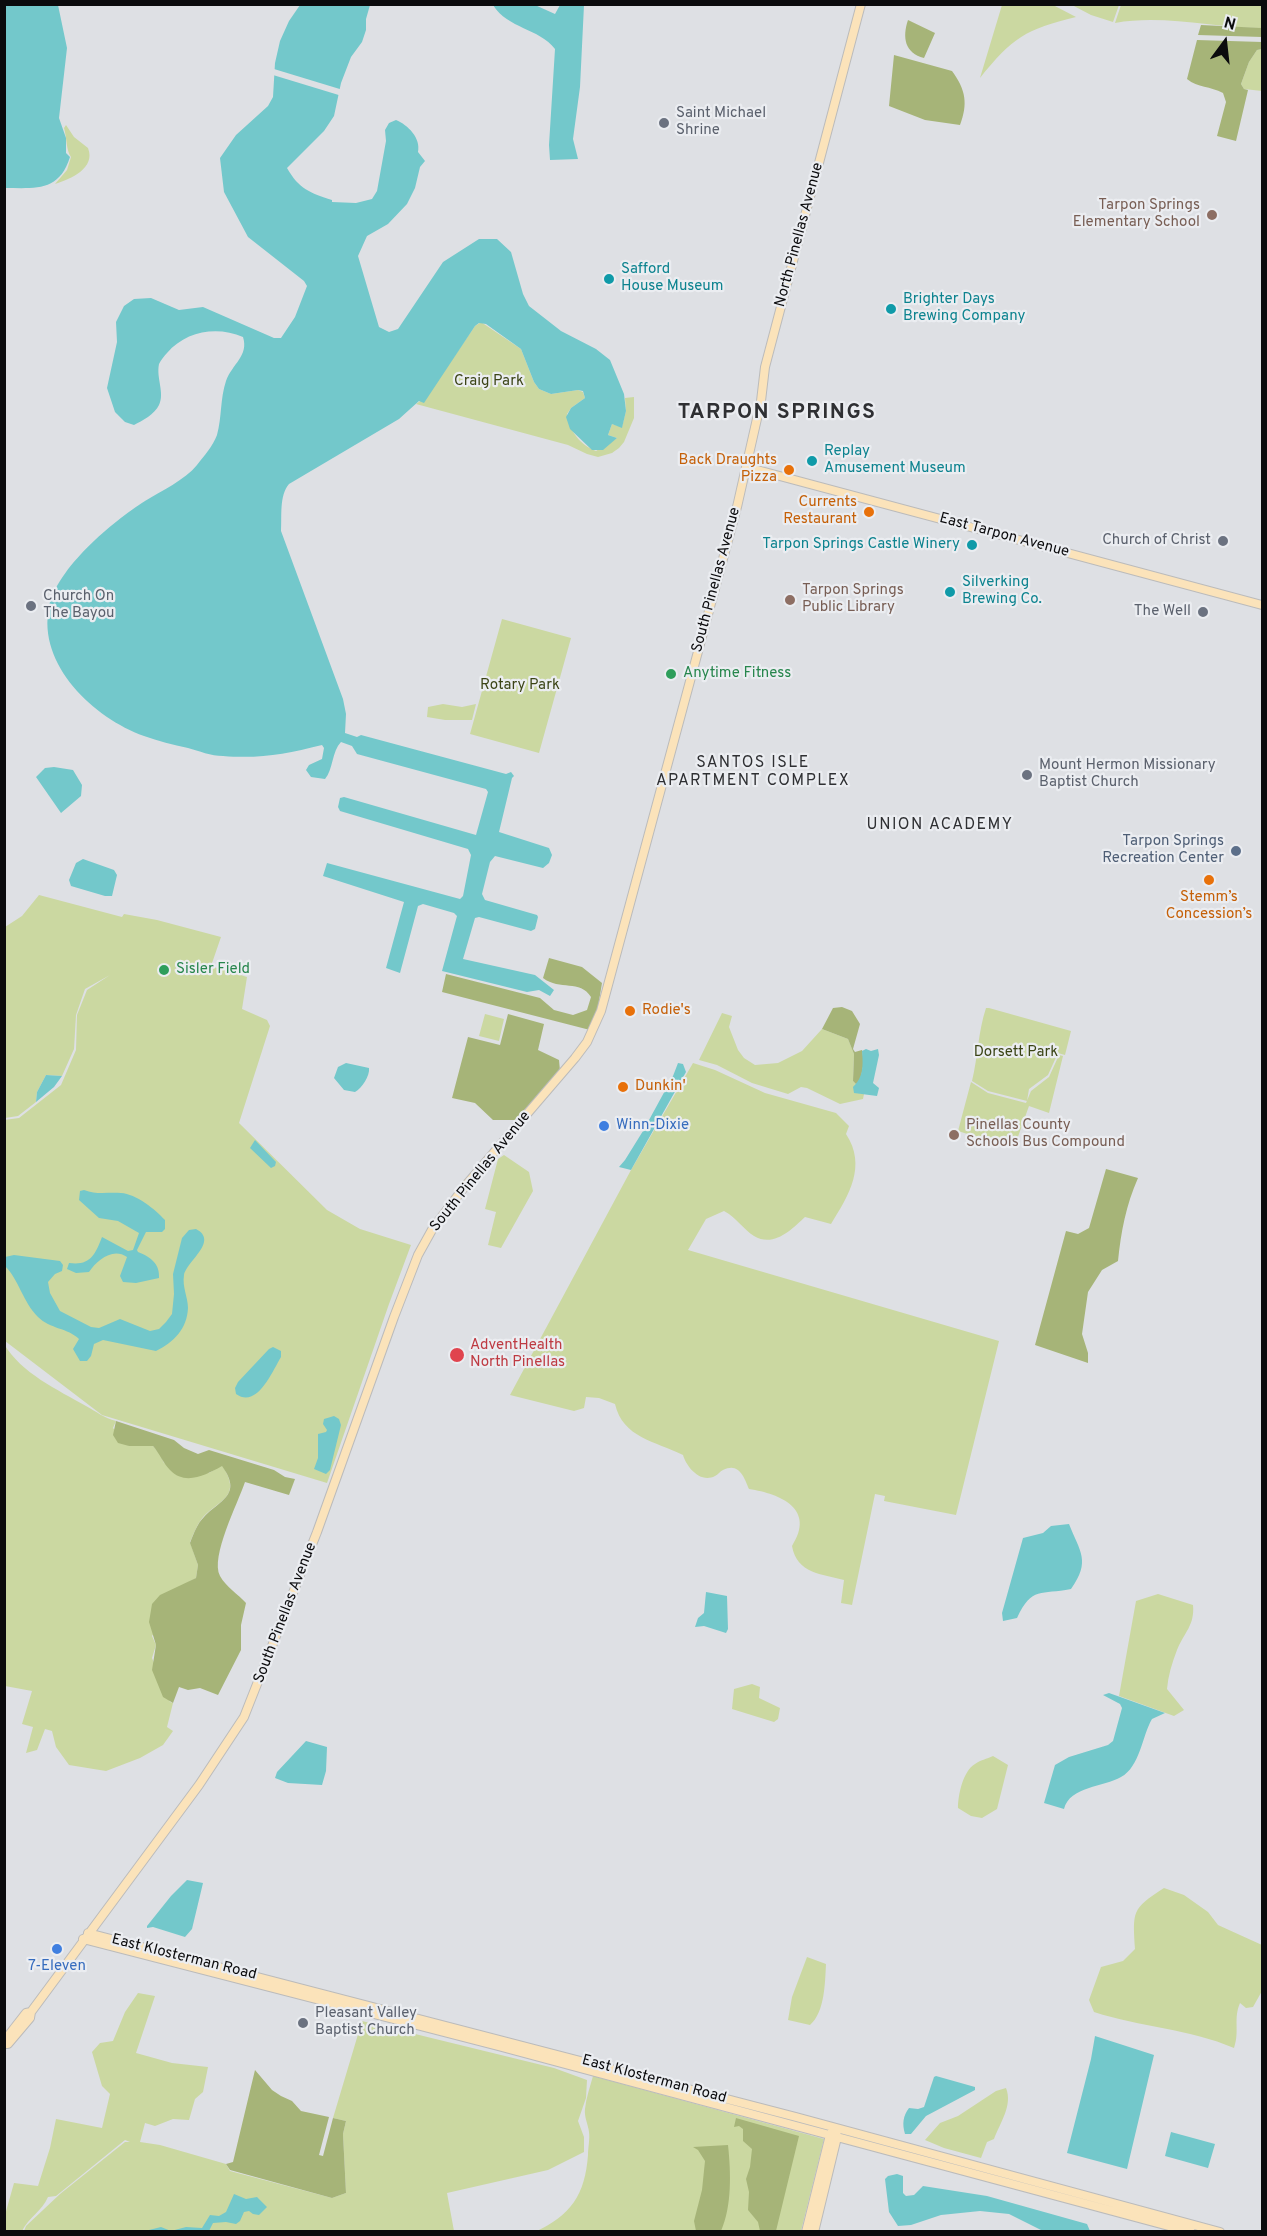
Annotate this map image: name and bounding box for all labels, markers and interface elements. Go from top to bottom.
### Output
north arrow [1195,12,1255,72]
text: N [1222,13,1238,36]
place label: Saint Michael Shrine [676,105,766,140]
marker: Saint Michael Shrine [657,116,671,130]
street label: North Pinellas Avenue [772,161,828,309]
place label: Tarpon Springs Elementary School [1073,197,1200,232]
marker: Tarpon Springs Elementary School [1205,208,1219,222]
place label: Safford House Museum [621,261,724,296]
marker: Safford House Museum [602,272,616,286]
place label: Brighter Days Brewing Company [903,291,1026,326]
marker: Brighter Days Brewing Company [884,302,898,316]
park label: Craig Park [454,373,524,391]
district label: TARPON SPRINGS [678,401,876,427]
place label: Replay Amusement Museum [824,443,966,478]
place label: Back Draughts Pizza [679,452,777,487]
marker: Replay Amusement Museum [805,454,819,468]
marker: Back Draughts Pizza [782,463,796,477]
place label: Currents Restaurant [783,494,857,529]
marker: Currents Restaurant [862,505,876,519]
street label: South Pinellas Avenue [689,506,745,654]
street label: East Tarpon Avenue [937,510,1071,562]
place label: Church of Christ [1102,532,1211,550]
marker: Church of Christ [1216,534,1230,548]
place label: Tarpon Springs Castle Winery [762,536,960,554]
marker: Tarpon Springs Castle Winery [965,538,979,552]
place label: Silverking Brewing Co. [962,574,1042,609]
place label: Tarpon Springs Public Library [802,582,904,617]
marker: Silverking Brewing Co. [943,585,957,599]
place label: Church On The Bayou [43,588,115,623]
marker: Tarpon Springs Public Library [783,593,797,607]
marker: Church On The Bayou [24,599,38,613]
place label: The Well [1134,603,1191,621]
marker: The Well [1196,605,1210,619]
place label: Anytime Fitness [683,665,791,683]
marker: Anytime Fitness [664,667,678,681]
park label: Rotary Park [480,677,560,695]
district label: SANTOS ISLE APARTMENT COMPLEX [656,754,850,792]
place label: Mount Hermon Missionary Baptist Church [1039,757,1216,792]
marker: Mount Hermon Missionary Baptist Church [1020,768,1034,782]
district label: UNION ACADEMY [867,816,1013,836]
place label: Tarpon Springs Recreation Center [1102,833,1224,868]
marker: Tarpon Springs Recreation Center [1229,844,1243,858]
marker: Stemm’s Concession’s [1202,873,1216,887]
place label: Stemm’s Concession’s [1166,889,1252,924]
place label: Sisler Field [176,961,250,979]
marker: Sisler Field [157,963,171,977]
place label: Rodie's [642,1002,691,1020]
marker: Rodie's [623,1004,637,1018]
park label: Dorsett Park [974,1044,1058,1062]
place label: Dunkin' [635,1078,686,1096]
marker: Dunkin' [616,1080,630,1094]
street label: South Pinellas Avenue [427,1108,535,1236]
place label: Winn-Dixie [616,1117,689,1135]
place label: Pinellas County Schools Bus Compound [966,1117,1125,1152]
marker: Winn-Dixie [597,1119,611,1133]
marker: Pinellas County Schools Bus Compound [947,1128,961,1142]
place label: AdventHealth North Pinellas [470,1337,565,1372]
marker: AdventHealth North Pinellas [448,1346,466,1364]
street label: South Pinellas Avenue [251,1540,321,1686]
street label: East Klosterman Road [110,1931,258,1985]
marker: 7-Eleven [50,1942,64,1956]
place label: 7-Eleven [28,1958,86,1976]
place label: Pleasant Valley Baptist Church [315,2005,417,2040]
marker: Pleasant Valley Baptist Church [296,2016,310,2030]
street label: East Klosterman Road [580,2052,728,2108]

